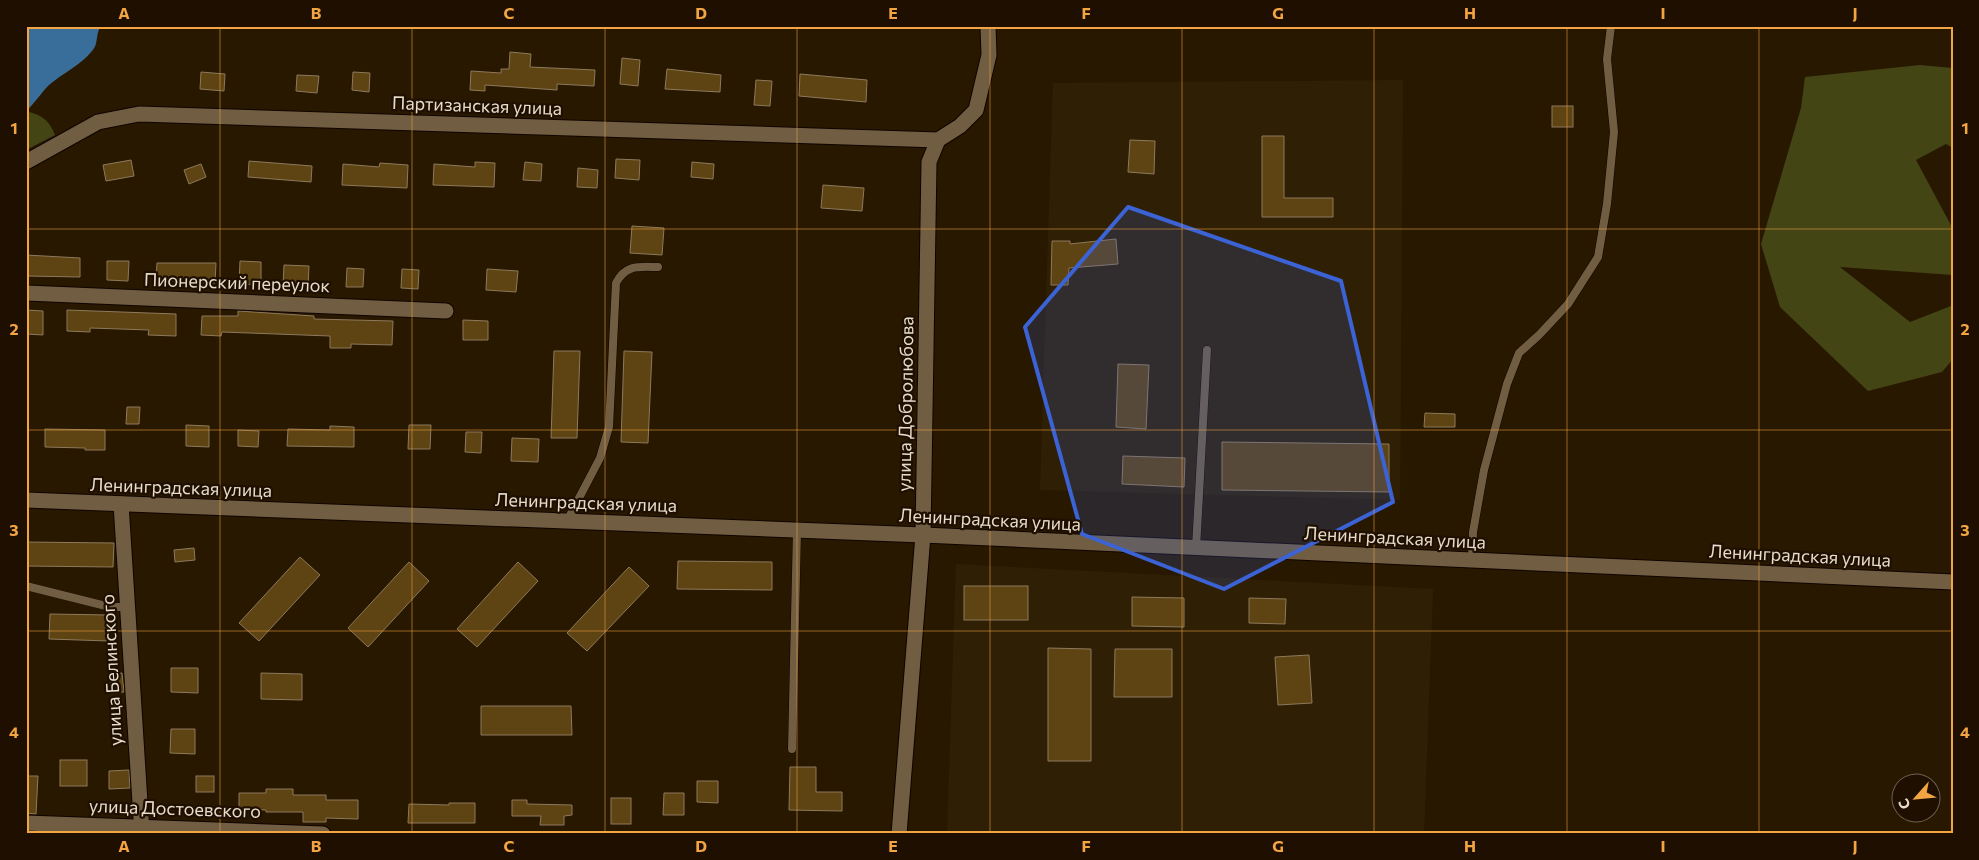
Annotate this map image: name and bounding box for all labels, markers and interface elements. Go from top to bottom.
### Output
text: A [118,3,130,22]
text: B [311,3,322,22]
text: C [504,3,515,22]
text: D [695,3,707,22]
text: E [888,3,898,22]
text: F [1081,3,1091,22]
text: G [1272,3,1284,22]
text: H [1464,3,1476,22]
text: I [1660,3,1666,22]
text: J [1852,3,1858,22]
street label: Партизанская улица [392,91,562,119]
text: 1 [10,118,18,137]
text: 1 [1961,118,1969,137]
street label: Пионерский переулок [143,268,331,296]
street label: улица Добролюбова [892,316,918,492]
text: 2 [9,319,19,338]
text: 2 [1960,319,1970,338]
street label: Ленинградская улица [90,473,272,501]
street label: Ленинградская улица [495,488,677,516]
street label: Ленинградская улица [899,503,1082,535]
text: 3 [9,520,19,539]
text: 3 [1960,520,1970,539]
street label: Ленинградская улица [1304,521,1487,553]
street label: Ленинградская улица [1709,539,1892,571]
street label: улица Белинского [96,594,126,746]
text: 4 [9,722,19,741]
text: 4 [1960,722,1970,741]
north arrow [1892,772,1942,822]
street label: улица Достоевского [89,794,261,822]
text: С [1894,796,1914,812]
text: A [118,836,130,855]
text: B [311,836,322,855]
text: C [504,836,515,855]
text: D [695,836,707,855]
text: E [888,836,898,855]
text: F [1081,836,1091,855]
text: G [1272,836,1284,855]
text: H [1464,836,1476,855]
text: I [1660,836,1666,855]
text: J [1852,836,1858,855]

